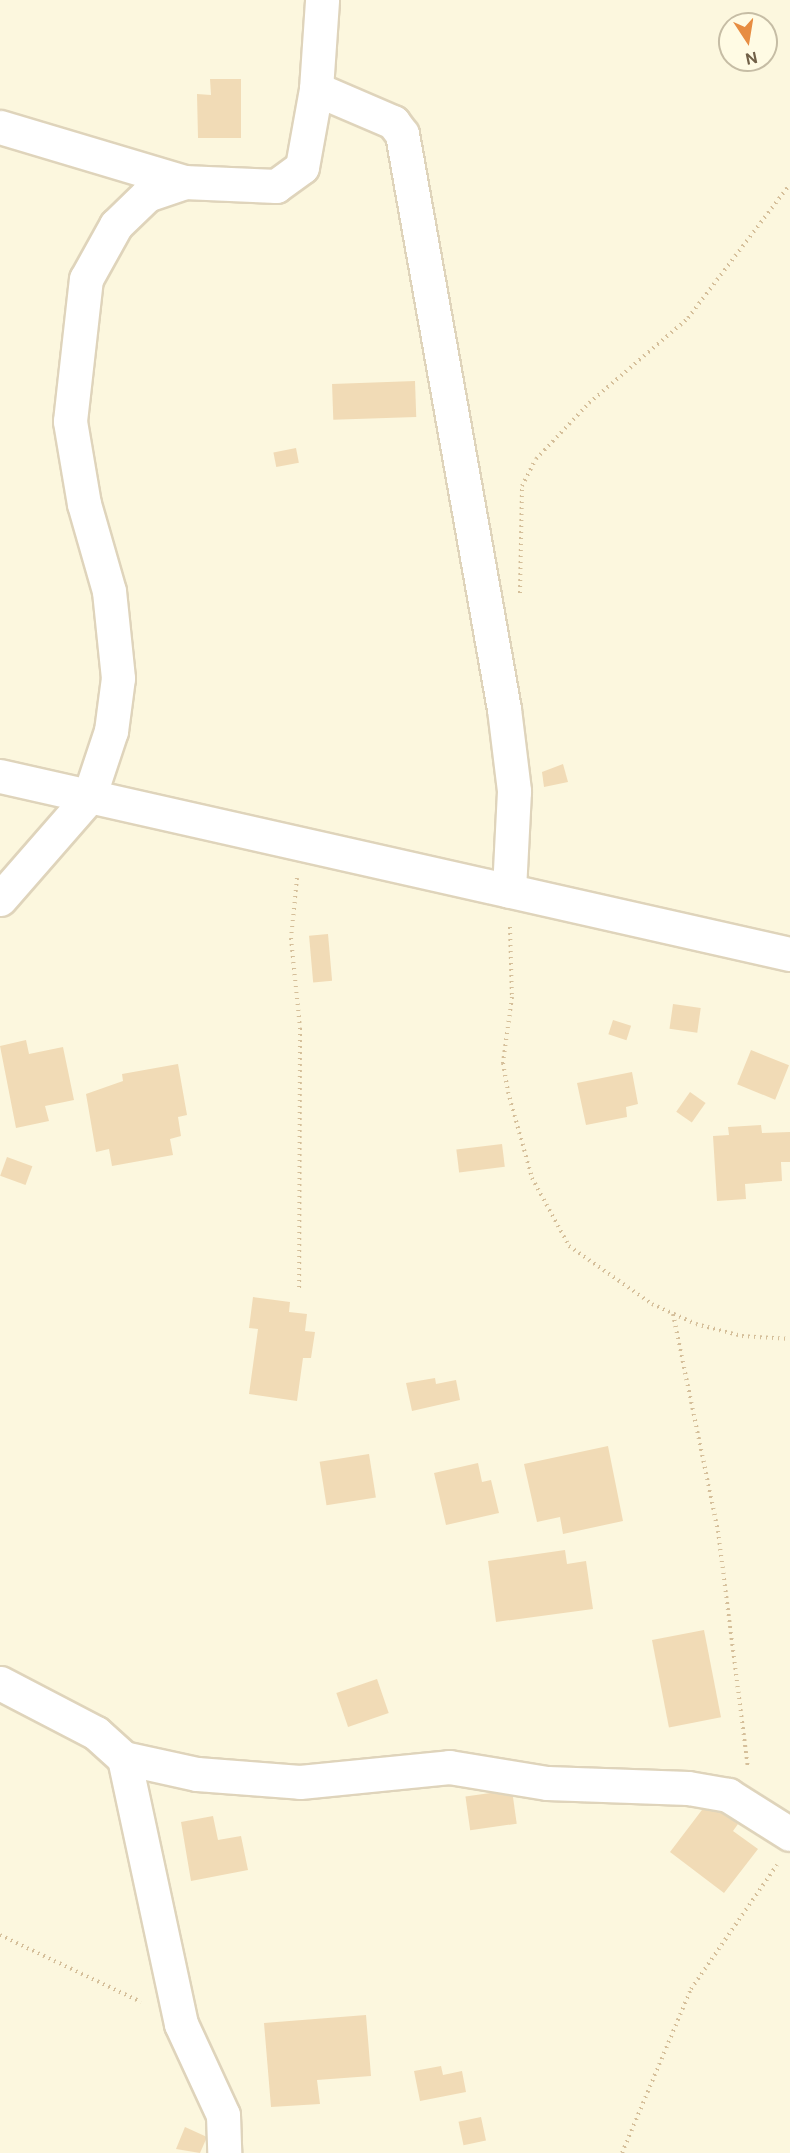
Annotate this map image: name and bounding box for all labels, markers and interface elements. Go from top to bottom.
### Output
north arrow [718,12,778,72]
text: N [744,47,759,70]

